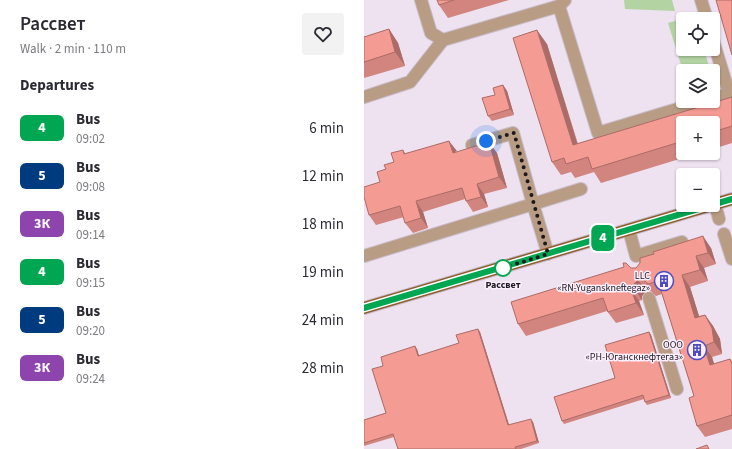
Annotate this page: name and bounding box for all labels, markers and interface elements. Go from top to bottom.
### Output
text: Рассвет [20,11,86,38]
map controls [676,12,720,212]
button: locate [676,12,720,56]
button: heart [302,13,344,55]
text: Walk · 2 min · 110 m [20,40,126,58]
button: layers [676,64,720,108]
text: Departures [20,75,94,96]
text: Bus [76,109,100,130]
button: + [676,116,720,160]
text: 4 [38,118,46,138]
text: 6 min [309,118,344,139]
text: 09:02 [76,130,105,148]
your location [476,131,496,151]
text: Bus [76,157,100,178]
text: 5 [38,166,46,186]
text: 12 min [302,166,344,187]
button: − [676,168,720,212]
text: 09:08 [76,178,105,196]
text: Bus [76,205,100,226]
text: 3К [34,214,50,234]
text: 18 min [302,214,344,235]
line badge: 4 [590,225,616,251]
text: 09:14 [76,226,105,244]
text: 4 [599,228,607,248]
text: Bus [76,253,100,274]
marker: Рассвет [494,259,512,277]
text: 4 [38,262,46,282]
text: 19 min [302,262,344,283]
place label: LLC «RN-Yuganskneftegaz» [557,269,650,295]
building icon: LLC «RN-Yuganskneftegaz» [653,270,675,292]
text: 09:15 [76,274,105,292]
place label: Рассвет [485,278,521,292]
text: Bus [76,301,100,322]
text: 5 [38,310,46,330]
text: 24 min [302,310,344,331]
text: 09:20 [76,322,105,340]
place label: ООО «РН-Юганскнефтегаз» [586,338,683,364]
building icon: ООО «РН-Юганскнефтегаз» [686,339,708,361]
text: Bus [76,349,100,370]
text: 3К [34,358,50,378]
text: 28 min [302,358,344,379]
text: 09:24 [76,370,105,388]

